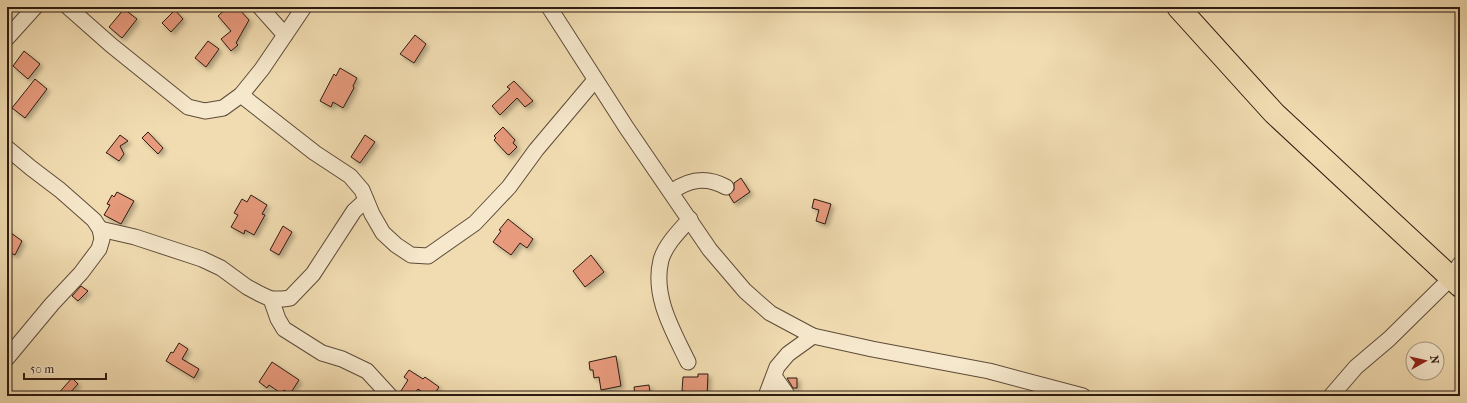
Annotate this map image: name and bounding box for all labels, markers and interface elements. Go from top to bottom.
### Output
north arrow [1405,341,1445,381]
scale bar [24,355,106,381]
text: N [1427,355,1442,365]
text: 50 m [30,362,54,376]

